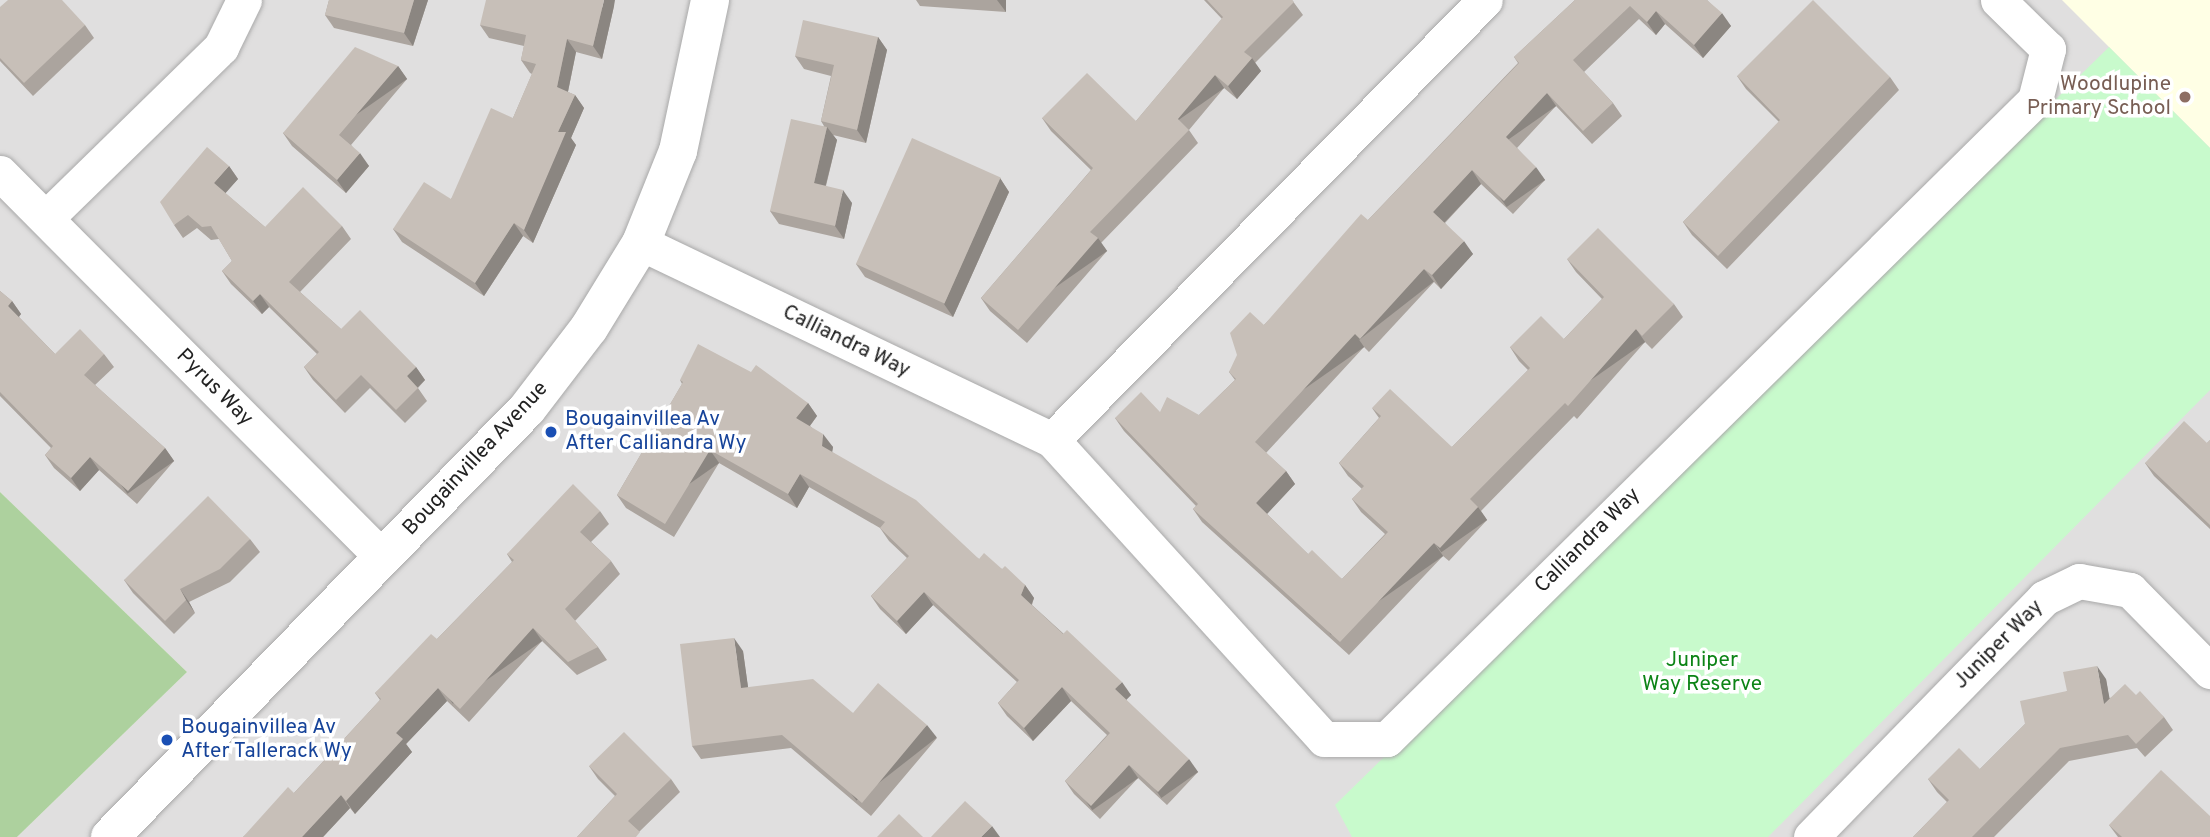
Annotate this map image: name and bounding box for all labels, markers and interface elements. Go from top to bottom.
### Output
place label: Woodlupine Primary School [2027,72,2171,122]
marker: Woodlupine Primary School [2177,89,2193,105]
street label: Calliandra Way [778,300,914,384]
street label: Pyrus Way [170,344,258,432]
street label: Bougainvillea Avenue [398,377,554,541]
place label: Bougainvillea Av After Calliandra Wy [565,407,747,457]
marker: Bougainvillea Av After Calliandra Wy [543,424,559,440]
street label: Calliandra Way [1530,483,1646,599]
street label: Juniper Way [1949,595,2049,695]
park label: Juniper Way Reserve [1642,648,1762,698]
place label: Bougainvillea Av After Tallerack Wy [181,715,353,765]
marker: Bougainvillea Av After Tallerack Wy [159,732,175,748]

